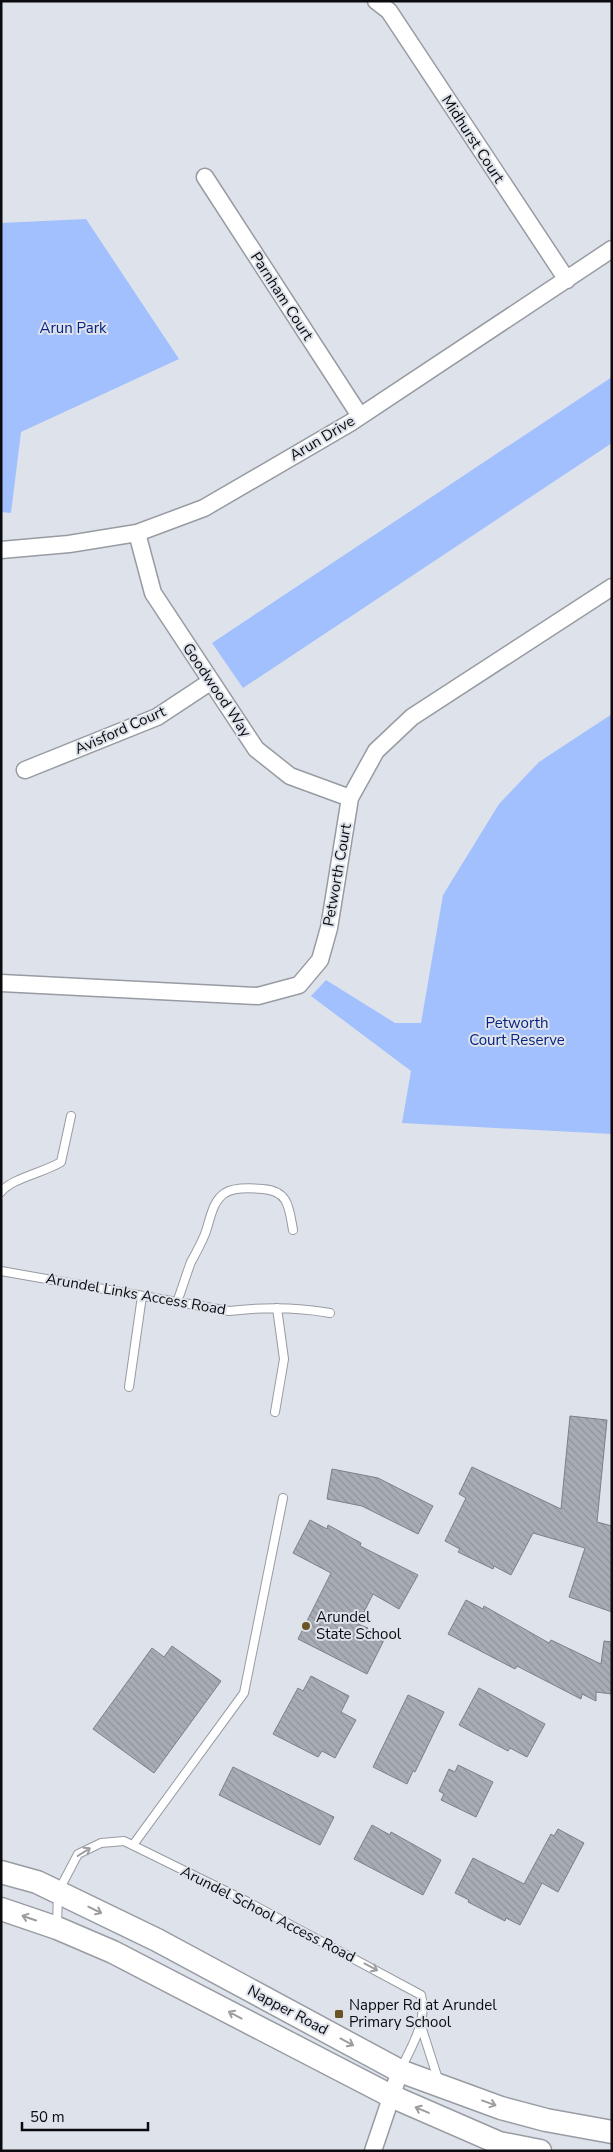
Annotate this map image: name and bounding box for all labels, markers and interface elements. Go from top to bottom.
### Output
street label: Midhurst Court [437,91,509,187]
street label: Parnham Court [246,248,318,345]
park label: Arun Park [39,318,107,338]
street label: Arun Drive [286,411,358,465]
street label: Goodwood Way [178,639,256,741]
street label: Avisford Court [71,701,169,759]
street label: Petworth Court [318,821,356,928]
park label: Petworth Court Reserve [469,1013,565,1050]
street label: Arundel Links Access Road [44,1268,228,1320]
place label: Arundel State School [316,1607,402,1644]
marker: Arundel State School [300,1620,312,1632]
one-way arrow [77,1847,91,1858]
street label: Arundel School Access Road [177,1861,359,1967]
one-way arrow [87,1906,102,1915]
one-way arrow [22,1913,37,1922]
one-way arrow [363,1963,378,1972]
street label: Napper Road [244,1980,332,2040]
place label: Napper Rd at Arundel Primary School [349,1995,497,2032]
marker: Napper Rd at Arundel Primary School [333,2008,345,2020]
one-way arrow [228,2010,243,2020]
one-way arrow [340,2037,355,2047]
one-way arrow [481,2099,496,2108]
scale bar [22,2100,149,2132]
one-way arrow [415,2104,430,2114]
text: 50 m [30,2107,65,2127]

